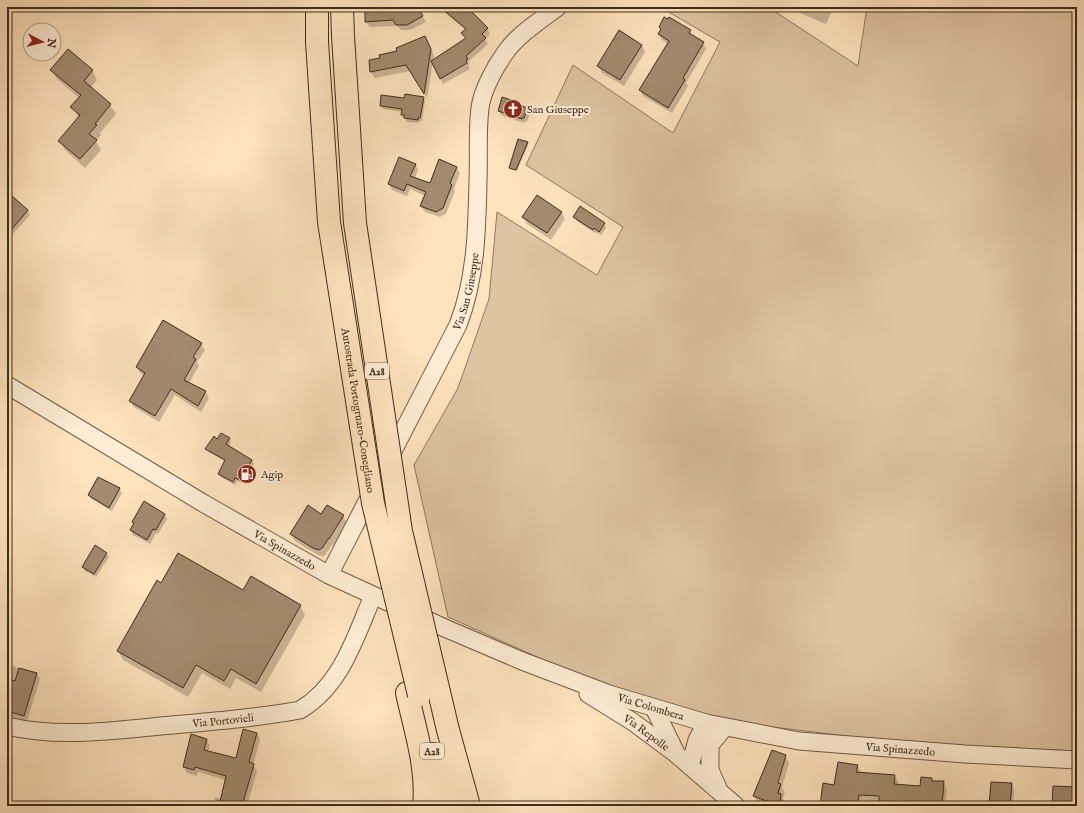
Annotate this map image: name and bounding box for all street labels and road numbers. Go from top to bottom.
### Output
street label: Via San Giuseppe [450,252,482,334]
street label: Autostrada Portogruaro-Conegliano [338,326,377,494]
road number: A28 [365,363,389,379]
street label: Via Spinazzedo [250,527,318,574]
street label: Via Colombera [615,691,686,724]
street label: Via Portovieli [191,711,255,731]
street label: Via Repolle [620,711,672,755]
street label: Via Spinazzedo [864,740,936,760]
road number: A28 [420,743,444,759]

